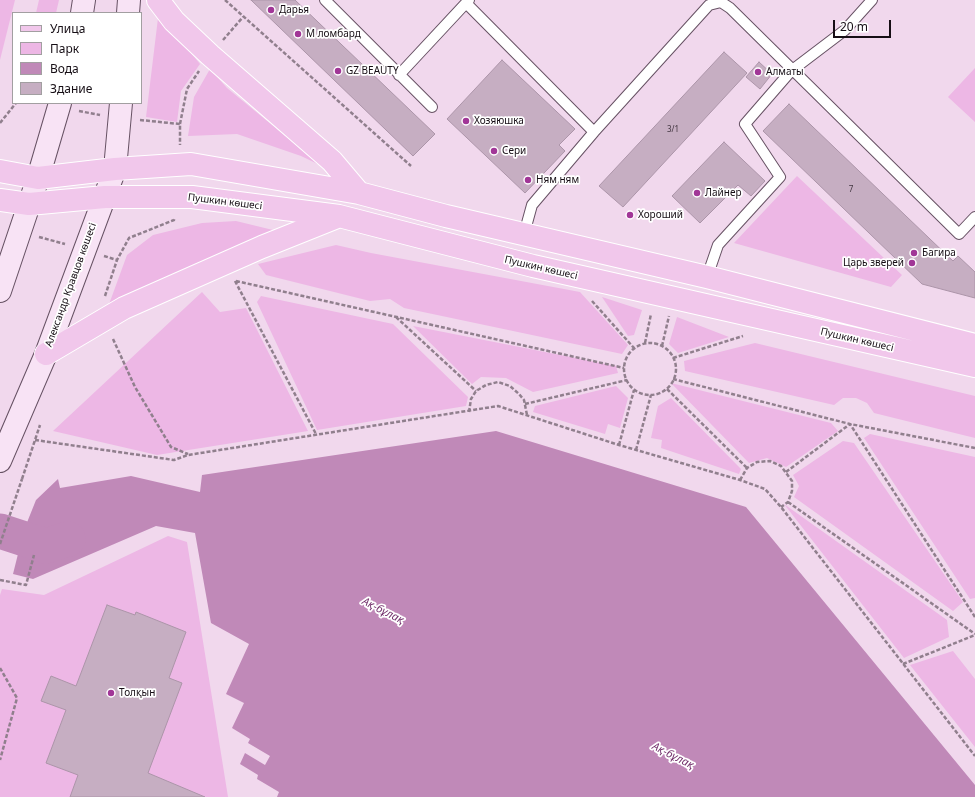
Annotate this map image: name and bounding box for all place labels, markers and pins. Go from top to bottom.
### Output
place label: Дарья [279,4,309,16]
marker: Дарья [266,5,276,15]
place label: М ломбард [306,28,361,40]
marker: М ломбард [293,29,303,39]
place label: GZ BEAUTY [346,65,399,77]
marker: GZ BEAUTY [333,66,343,76]
place label: Алматы [766,66,804,78]
marker: Алматы [753,67,763,77]
place label: Хозяюшка [474,115,524,127]
marker: Хозяюшка [461,116,471,126]
place label: Сери [502,145,526,157]
marker: Сери [489,146,499,156]
place label: Ням ням [536,174,579,186]
marker: Ням ням [523,175,533,185]
place label: Лайнер [705,187,741,199]
marker: Лайнер [692,188,702,198]
place label: Хороший [638,209,683,221]
marker: Хороший [625,210,635,220]
place label: Багира [922,247,956,259]
marker: Багира [909,248,919,258]
place label: Царь зверей [843,257,904,269]
marker: Царь зверей [907,258,917,268]
place label: Толқын [119,687,155,699]
marker: Толқын [106,688,116,698]

